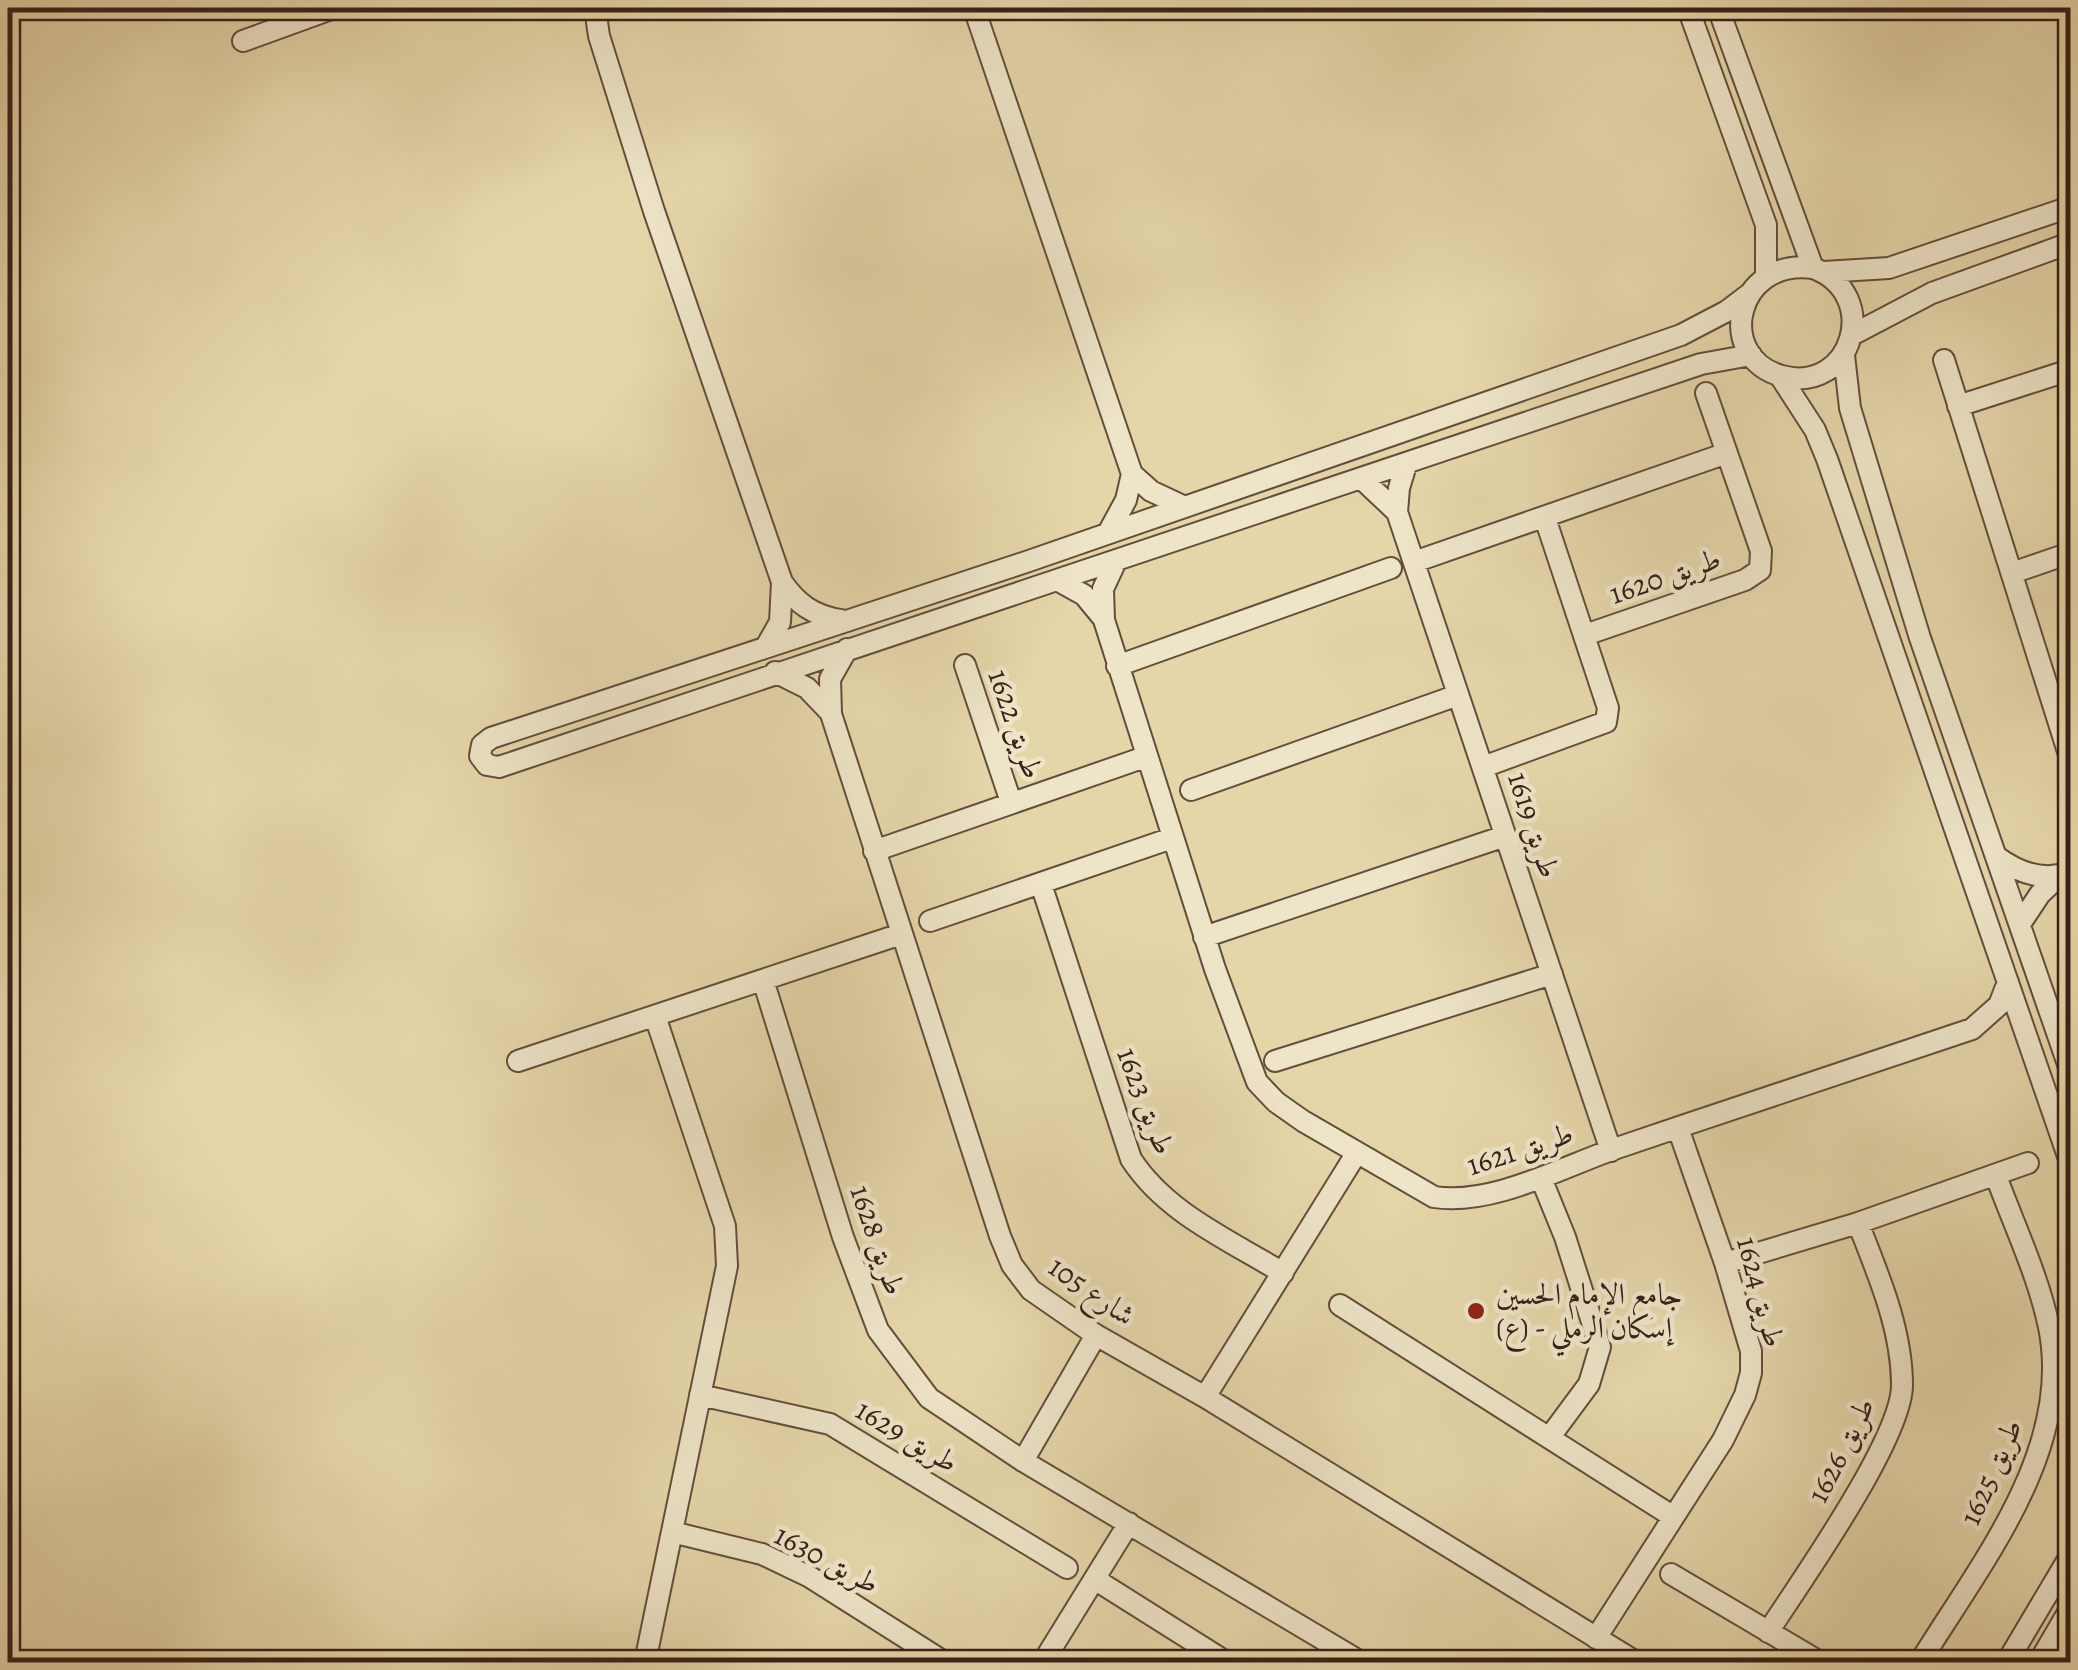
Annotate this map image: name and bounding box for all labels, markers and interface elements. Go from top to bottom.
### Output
street label: طريق 1620 [1604,538,1726,614]
street label: طريق 1622 [979,664,1053,784]
street label: طريق 1619 [1498,767,1570,883]
street label: طريق 1623 [1107,1042,1185,1160]
street label: طريق 1621 [1462,1113,1578,1185]
street label: طريق 1628 [841,1180,915,1300]
street label: طريق 1624 [1727,1232,1795,1352]
street label: شارع 105 [1038,1247,1143,1339]
place label: جامع الإمام الحسين (ع) - إسكان الرملي [1496,1274,1683,1357]
marker: جامع الإمام الحسين (ع) - إسكان الرملي [1465,1300,1487,1322]
street label: طريق 1629 [848,1390,966,1482]
street label: طريق 1626 [1798,1391,1884,1509]
street label: طريق 1625 [1950,1413,2032,1531]
street label: طريق 1630 [768,1515,886,1603]

